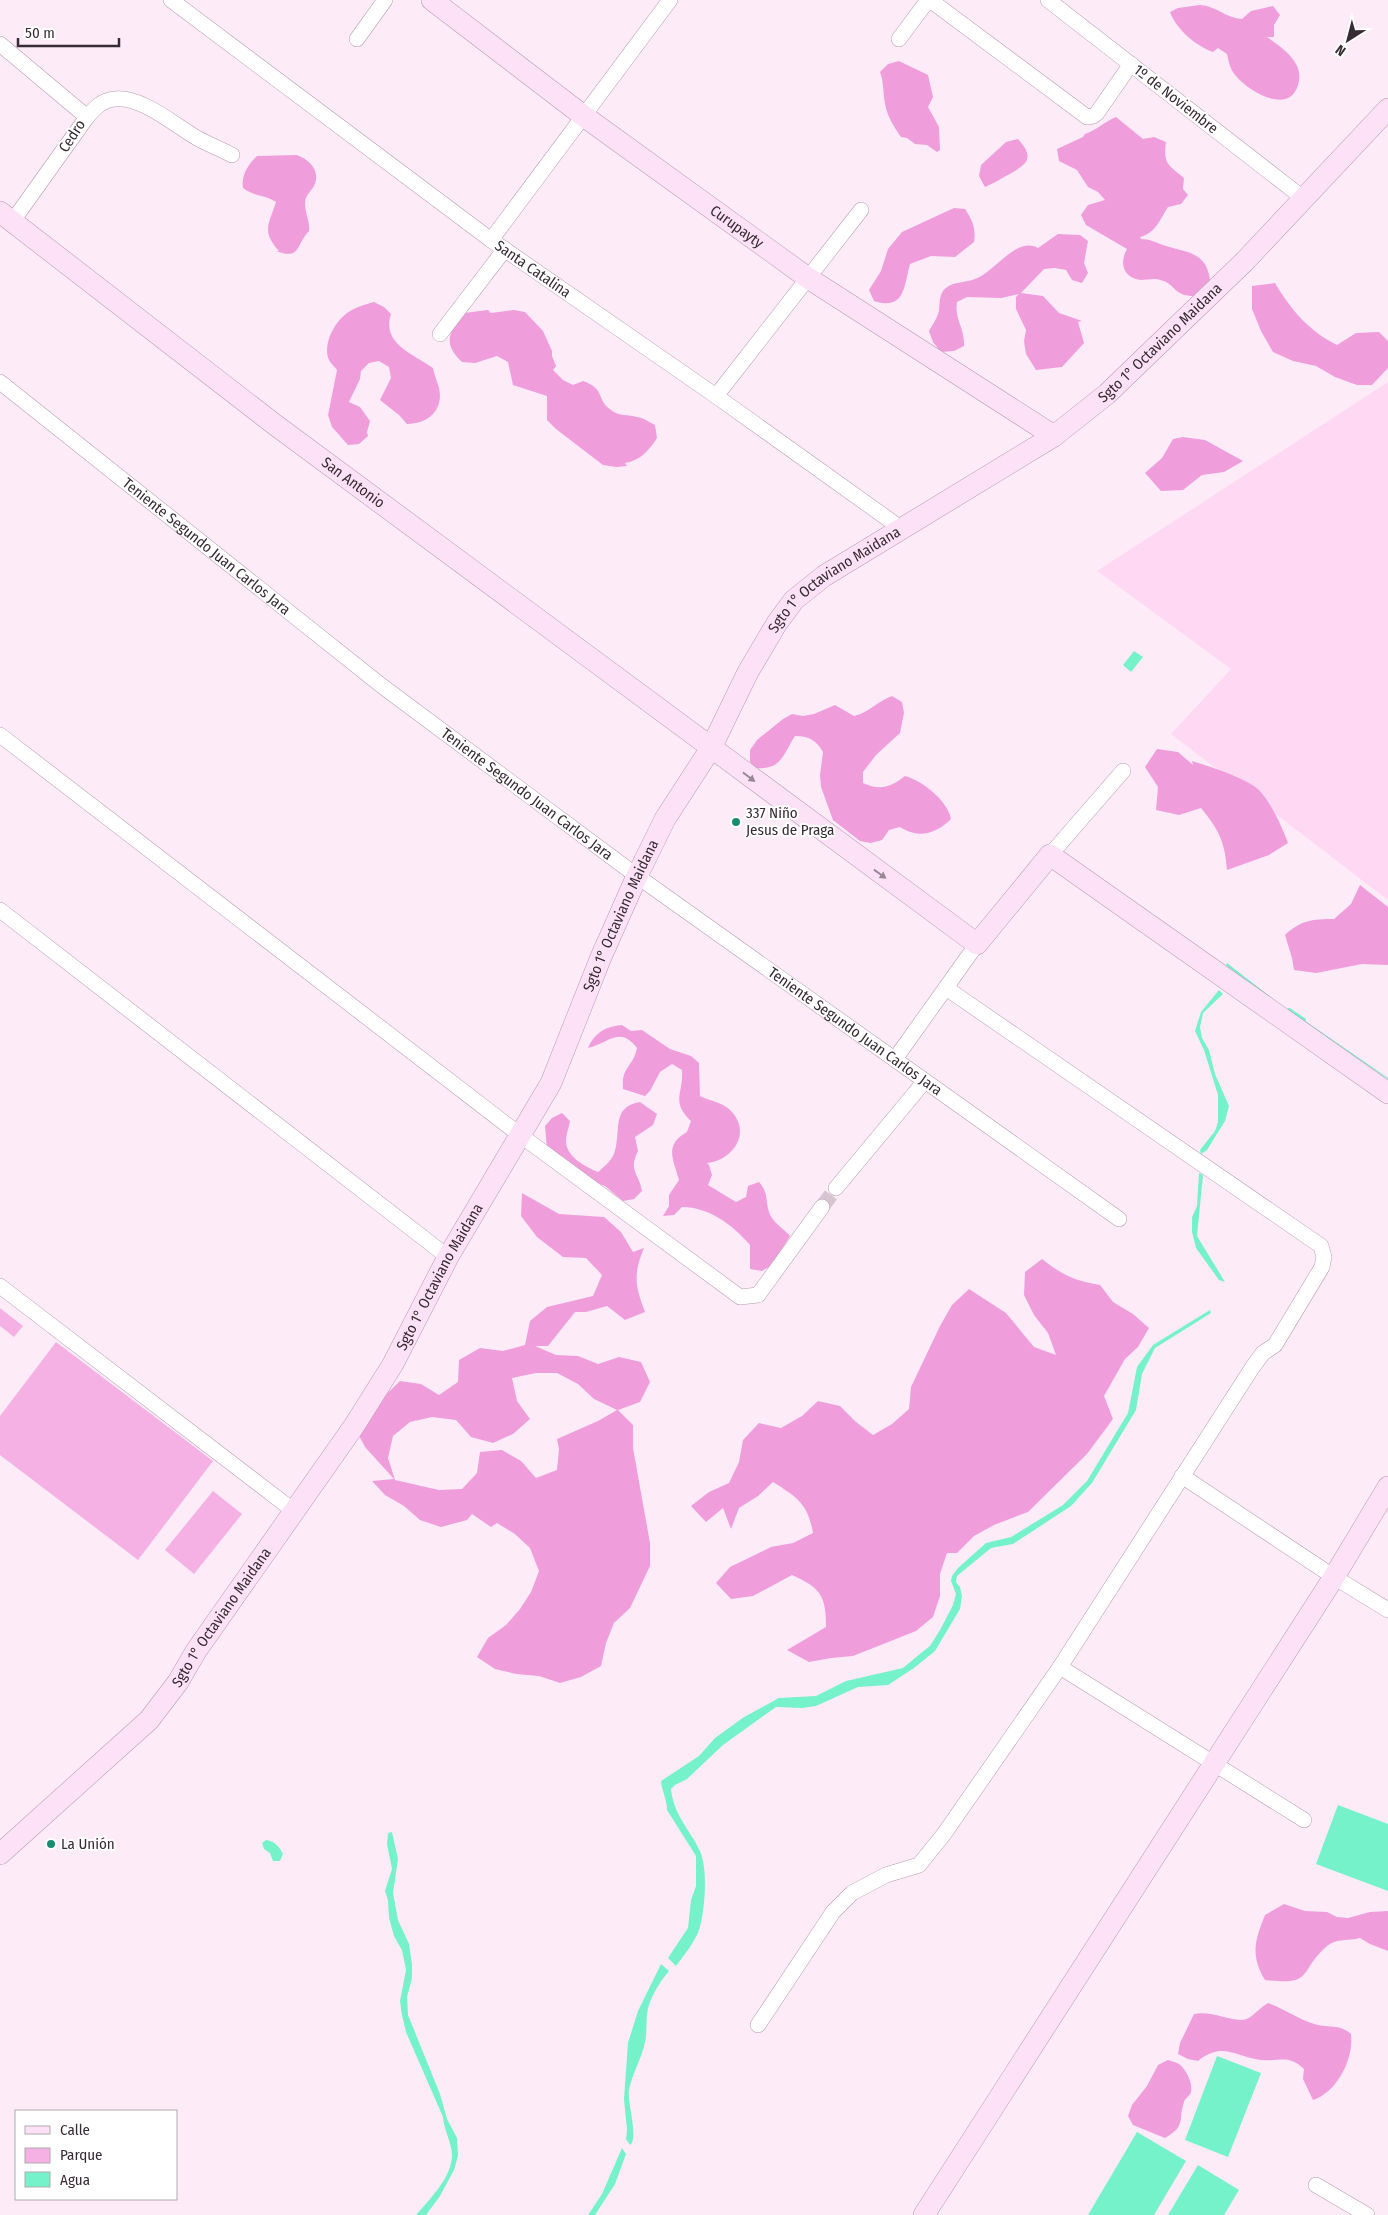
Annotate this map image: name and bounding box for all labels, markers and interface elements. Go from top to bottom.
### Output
scale bar [18,15,119,47]
north arrow [1323,15,1373,65]
text: 50 m [25,24,55,42]
text: N [1332,41,1349,59]
street label: 1º de Noviembre [1130,61,1222,137]
street label: Cedro [55,116,89,156]
street label: Curupayty [707,201,767,252]
street label: Santa Catalina [492,237,574,302]
street label: Sgto 1° Octaviano Maidana [1095,279,1225,406]
street label: San Antonio [318,453,389,512]
street label: Teniente Segundo Juan Carlos Jara [119,474,294,619]
street label: Sgto 1° Octaviano Maidana [764,523,904,636]
street label: Teniente Segundo Juan Carlos Jara [438,724,616,864]
one-way arrow [743,772,756,782]
place label: 337 Niño Jesus de Praga [746,804,834,839]
marker: 337 Niño Jesus de Praga [730,816,742,828]
street label: Sgto 1° Octaviano Maidana [579,837,662,994]
one-way arrow [873,868,886,879]
street label: Teniente Segundo Juan Carlos Jara [765,963,946,1099]
street label: Sgto 1° Octaviano Maidana [393,1200,487,1353]
street label: Sgto 1° Octaviano Maidana [168,1544,275,1691]
place label: La Unión [61,1835,115,1853]
marker: La Unión [45,1838,57,1850]
legend [15,2110,178,2200]
text: Calle [60,2121,90,2139]
text: Parque [60,2146,103,2164]
text: Agua [60,2171,90,2189]

